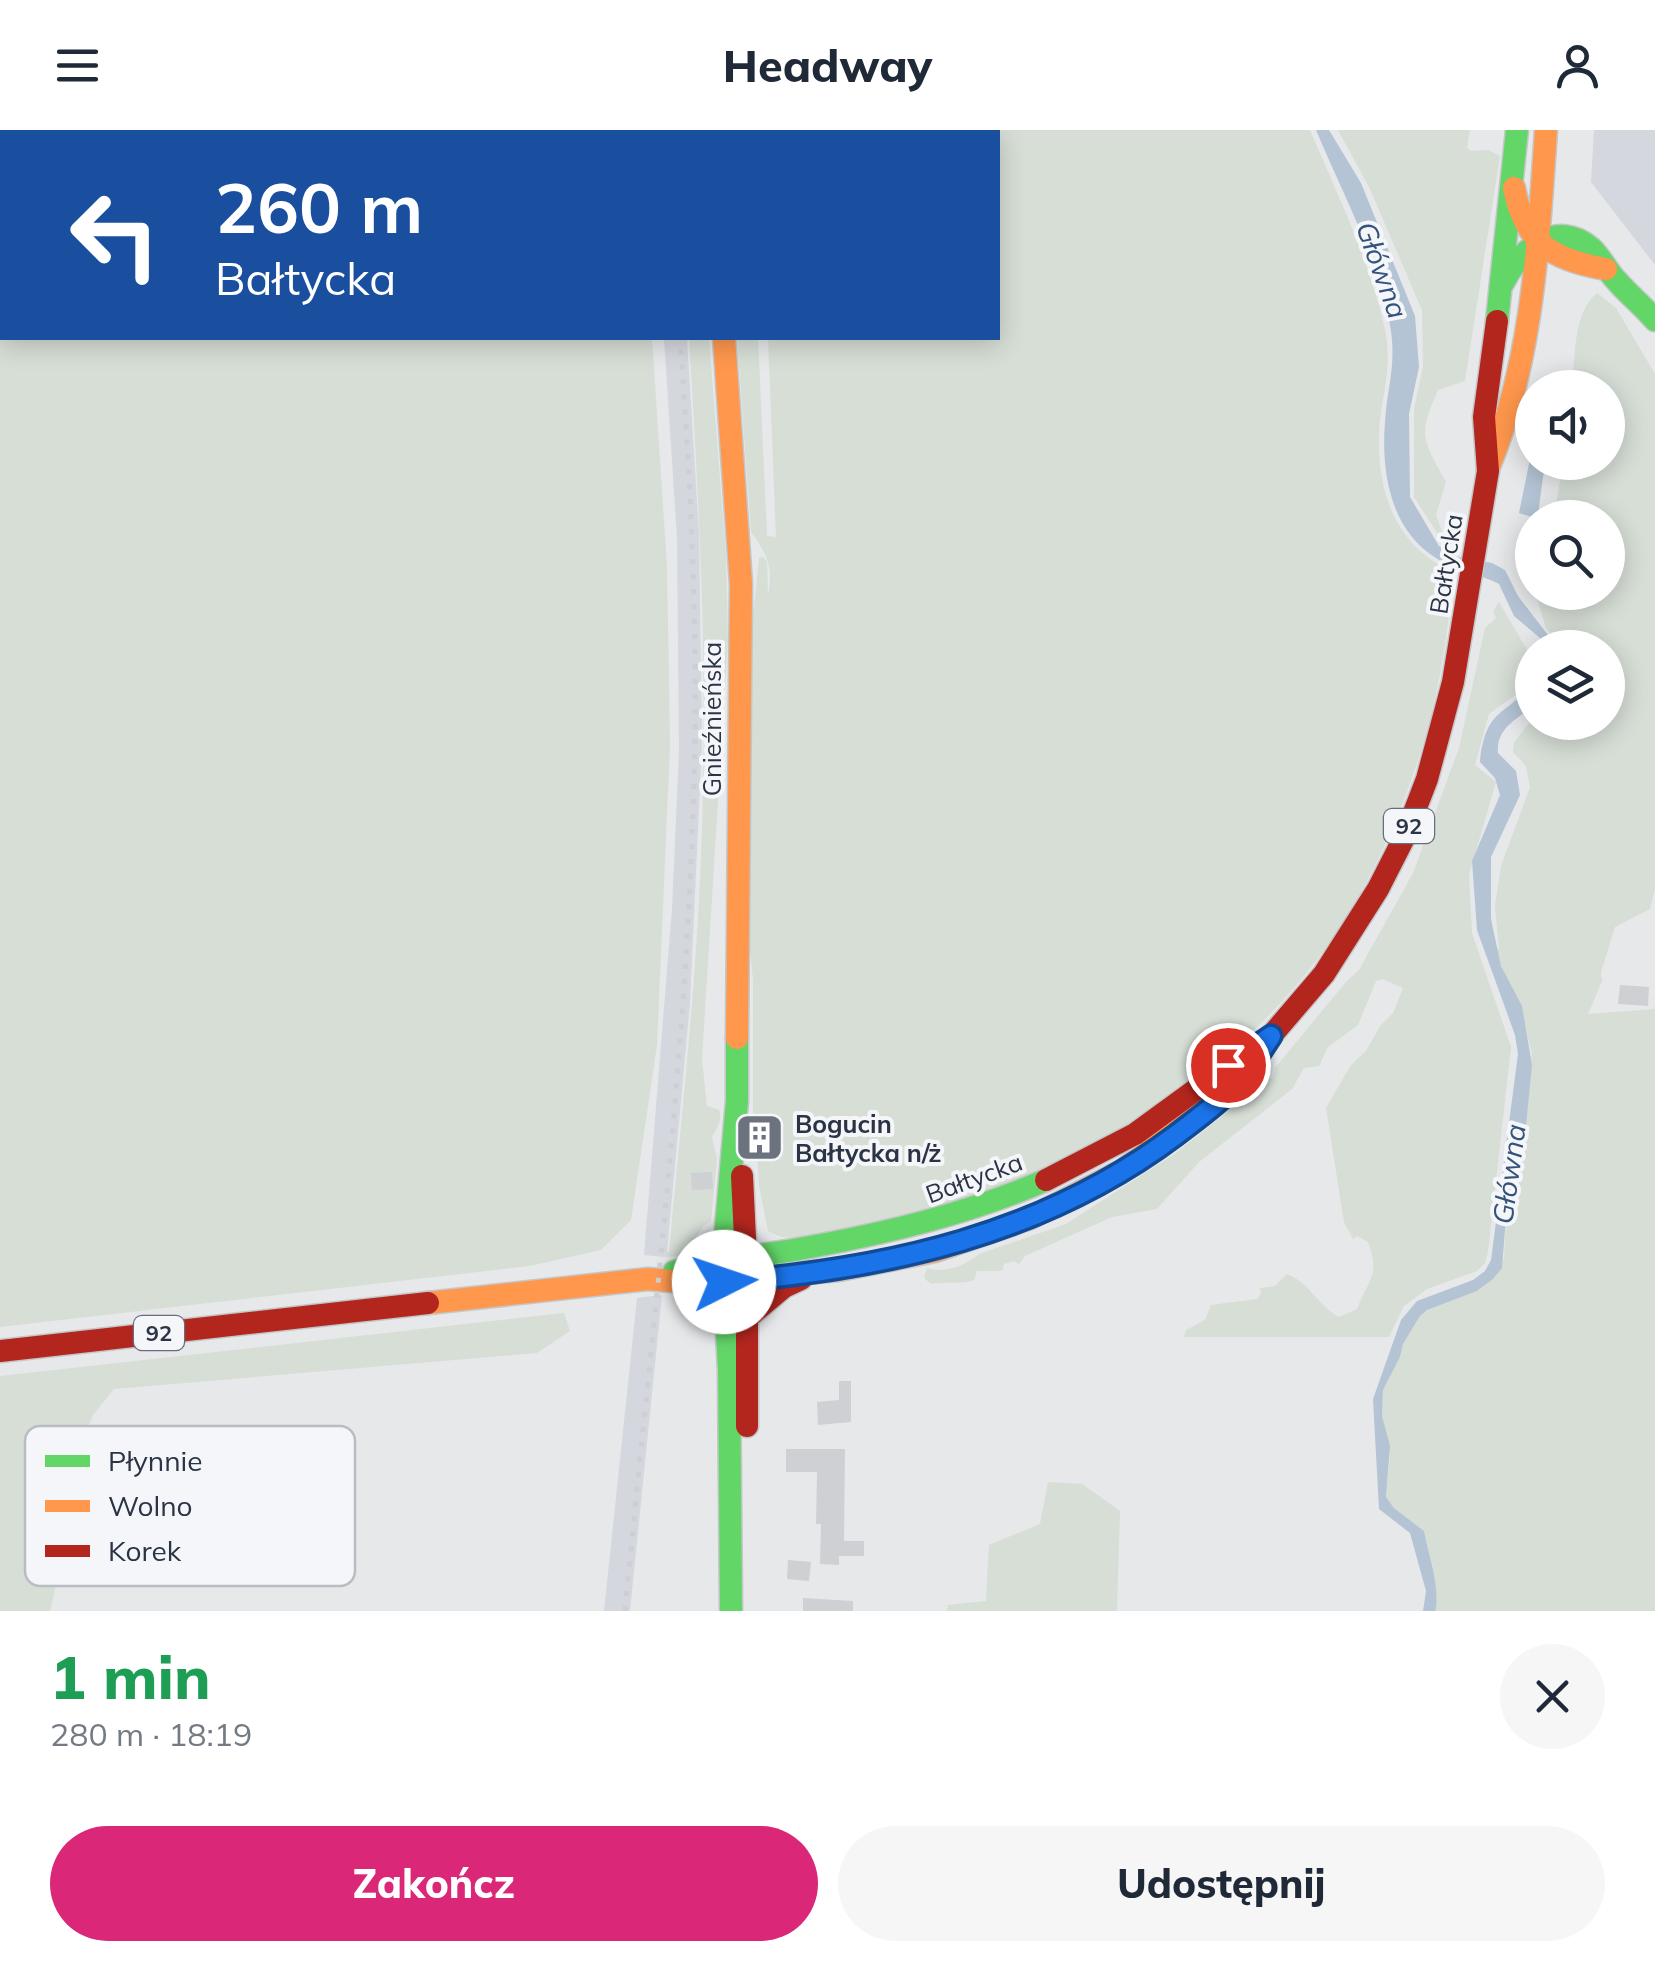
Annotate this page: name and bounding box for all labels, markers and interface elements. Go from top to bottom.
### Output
text: Headway [723,37,932,93]
icon: menu [50,38,105,93]
icon: person [1550,38,1605,93]
text: 260 m [215,163,423,251]
icon: left [50,170,180,300]
water label: Główna [1349,217,1416,323]
text: Bałtycka [215,250,396,306]
map controls [1515,370,1625,740]
button: sound [1515,370,1625,480]
button: search [1515,500,1625,610]
street label: Bałtycka [1422,512,1469,616]
button: layers [1515,630,1625,740]
street label: Gnieźnieńska [696,642,727,796]
road number: 92 [1384,809,1434,843]
pin [1186,1023,1271,1108]
icon: arrive [1201,1038,1256,1093]
place label: Bogucin Bałtycka n/ż [795,1108,941,1168]
building icon: Bogucin Bałtycka n/ż [734,1112,786,1164]
water label: Główna [1484,1122,1533,1226]
street label: Bałtycka [921,1146,1026,1209]
position arrow [672,1230,776,1334]
road number: 92 [134,1316,184,1350]
legend [25,1426,355,1586]
text: Płynnie [108,1443,202,1478]
text: Wolno [108,1488,193,1523]
text: Korek [108,1533,182,1568]
text: 1 min [50,1639,211,1714]
button: close [1500,1644,1605,1749]
text: 280 m · 18:19 [50,1714,252,1754]
button: Zakończ [50,1826,818,1941]
button: Udostępnij [838,1826,1605,1941]

